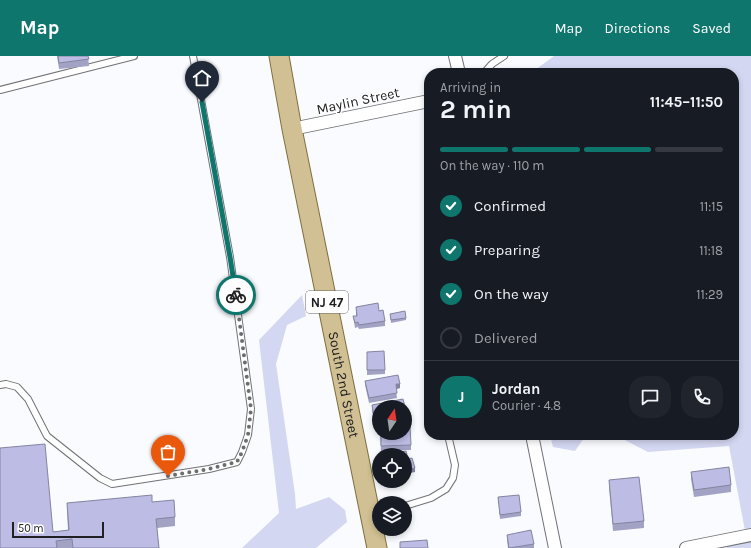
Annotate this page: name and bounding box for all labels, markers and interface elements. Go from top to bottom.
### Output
text: Map [20,17,59,39]
text: Map [555,20,583,37]
text: Directions [605,20,670,37]
text: Saved [692,20,731,37]
pin [185,61,219,102]
icon: home [191,67,213,89]
text: Arriving in [440,80,501,95]
street label: Maylin Street [315,84,401,118]
text: 11:45–11:50 [650,93,723,111]
text: 2 min [440,94,512,125]
text: On the way · 110 m [440,158,545,173]
icon: check [440,195,462,217]
text: Confirmed [474,197,546,215]
text: 11:15 [700,199,723,214]
icon: check [440,239,462,261]
text: Preparing [474,241,540,259]
text: 11:18 [699,243,723,258]
courier [216,275,256,315]
icon: check [440,283,462,305]
icon: bike [225,284,247,306]
text: On the way [474,285,548,303]
text: 11:29 [696,287,723,302]
road number: NJ 47 [306,291,348,313]
text: Delivered [474,329,538,347]
street label: South 2nd Street [325,330,363,439]
button: chat [629,376,671,418]
button: phone [681,376,723,418]
text: Jordan [492,380,540,398]
text: J [458,388,464,406]
text: Courier · 4.8 [492,398,561,413]
north arrow [372,400,412,440]
map controls [372,400,412,536]
pin [151,435,185,476]
icon: bag [157,441,179,463]
button: locate [372,448,412,488]
button: layers [372,496,412,536]
scale bar [12,520,104,539]
text: 50 m [18,522,44,535]

